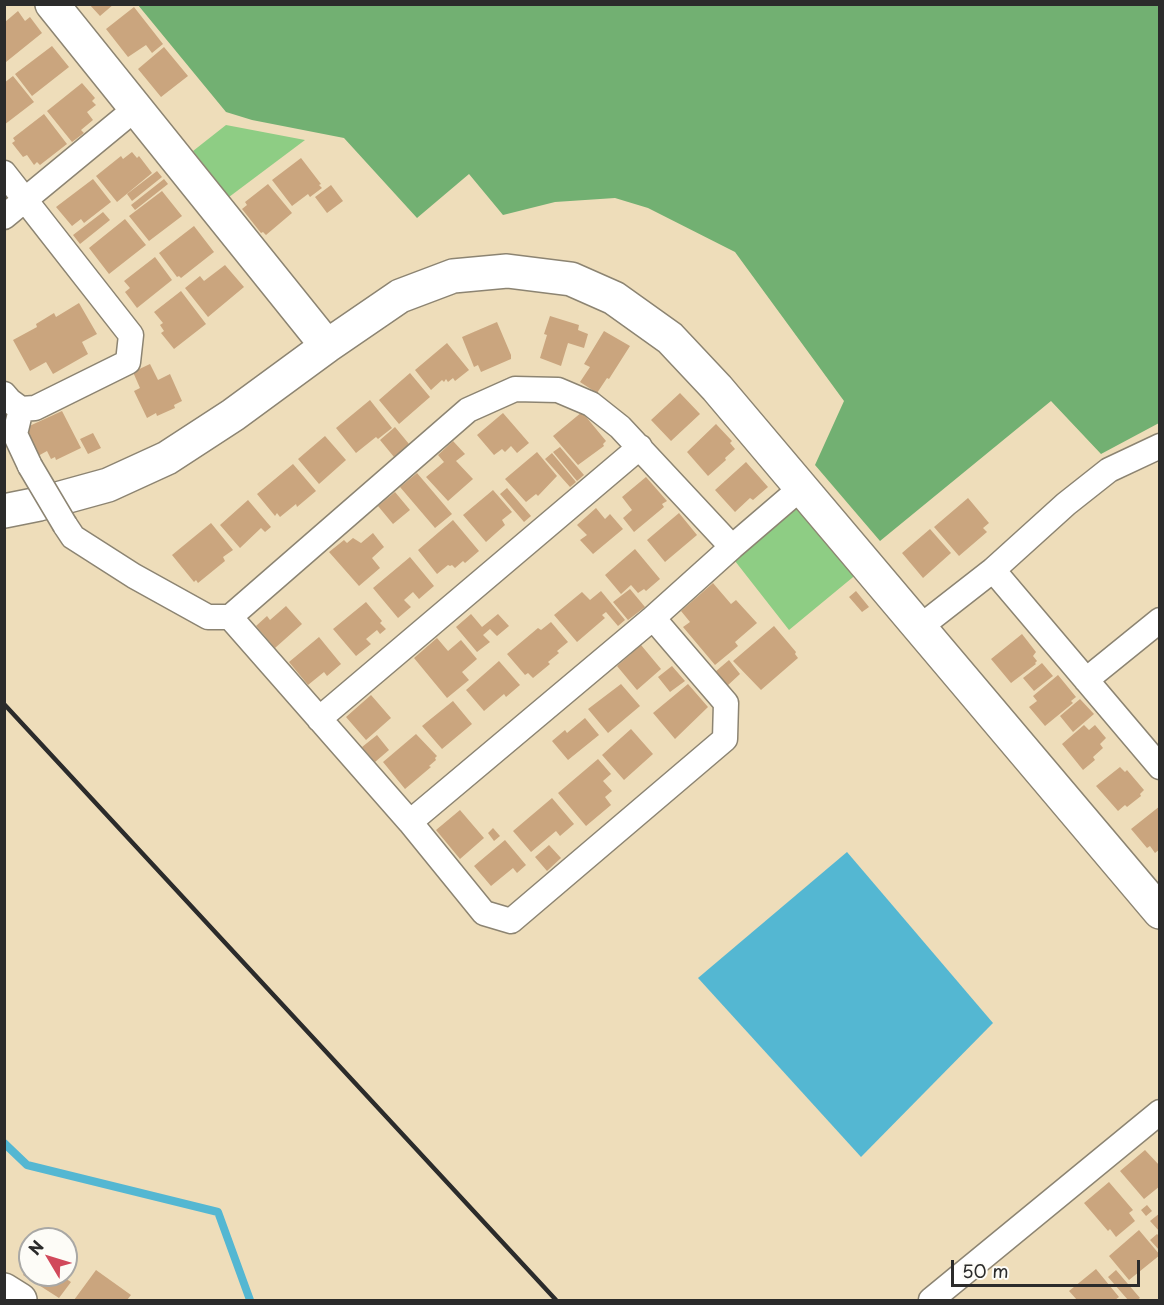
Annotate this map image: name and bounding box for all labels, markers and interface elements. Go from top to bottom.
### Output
north arrow [18,1227,78,1287]
text: N [22,1235,49,1260]
scale bar [954,1248,1143,1286]
text: 50 m [962,1257,1009,1284]

